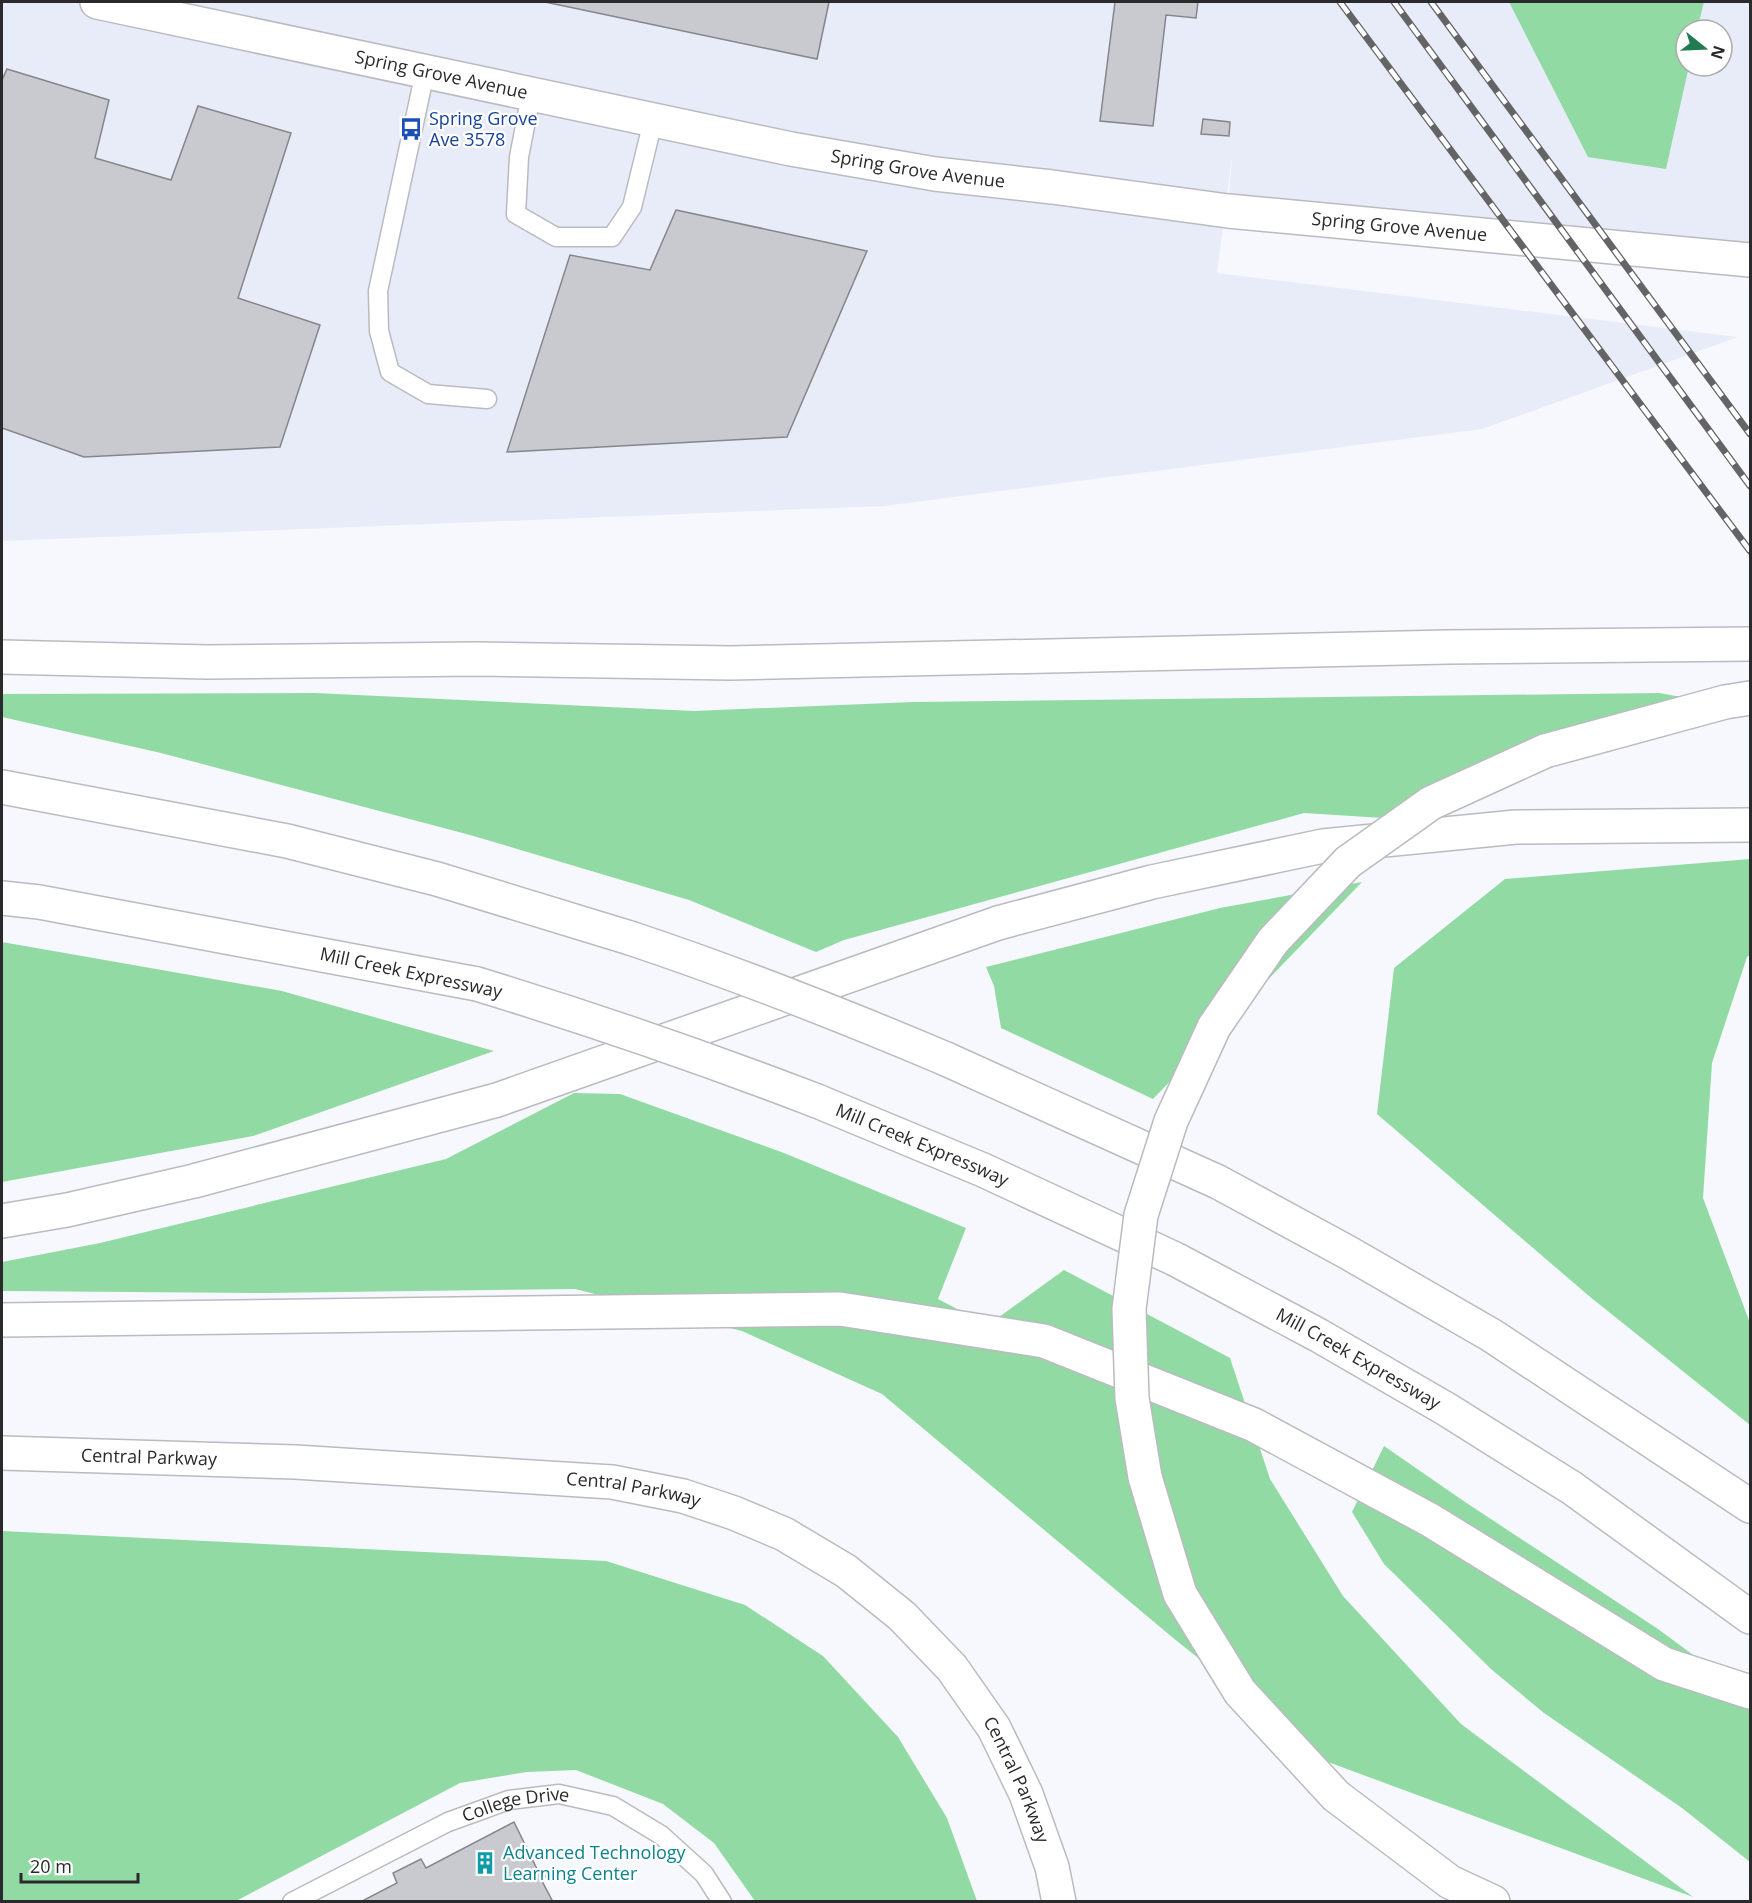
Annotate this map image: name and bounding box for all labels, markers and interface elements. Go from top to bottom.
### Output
north arrow [1674,18,1734,78]
text: N [1706,43,1731,62]
street label: Spring Grove Avenue [353,44,530,104]
place label: Spring Grove Ave 3578 [429,106,538,151]
bus stop icon: Spring Grove Ave 3578 [398,116,424,142]
street label: Spring Grove Avenue [829,143,1006,193]
street label: Spring Grove Avenue [1311,206,1488,246]
street label: Mill Creek Expressway [318,941,505,1003]
street label: Mill Creek Expressway [832,1097,1014,1192]
street label: Mill Creek Expressway [1272,1302,1446,1415]
street label: Central Parkway [81,1442,218,1471]
street label: Central Parkway [566,1466,705,1512]
street label: Central Parkway [978,1711,1056,1847]
street label: College Drive [458,1781,572,1827]
place label: Advanced Technology Learning Center [503,1840,687,1885]
scale bar [21,1846,138,1884]
building icon: Advanced Technology Learning Center [472,1850,498,1876]
text: 20 m [30,1854,72,1878]

